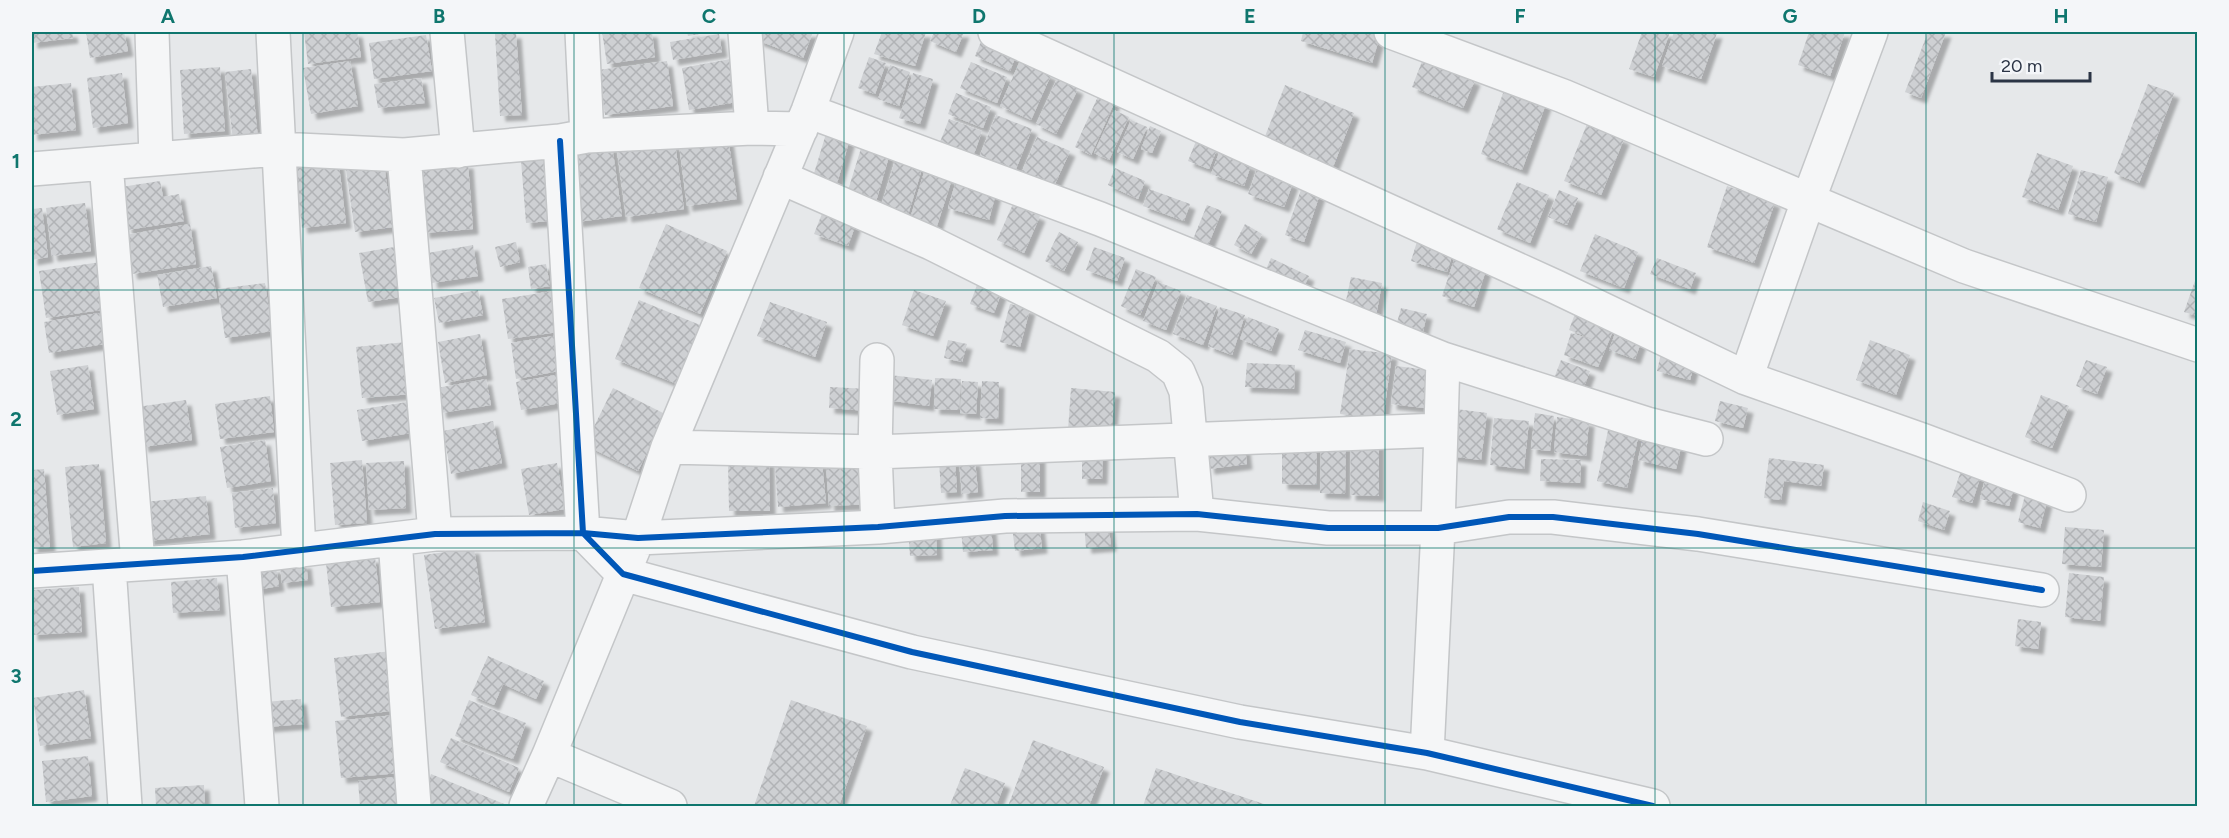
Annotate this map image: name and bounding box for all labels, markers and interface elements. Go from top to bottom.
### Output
text: A [161,4,176,28]
text: B [433,4,445,28]
text: C [702,4,716,28]
text: D [972,4,986,28]
text: E [1244,4,1256,28]
text: F [1514,4,1526,28]
text: G [1783,4,1798,28]
text: H [2054,4,2069,28]
scale bar [1992,45,2090,83]
text: 20 m [2001,55,2042,77]
text: 1 [12,149,20,173]
text: 2 [10,407,22,431]
text: 3 [10,664,22,688]

